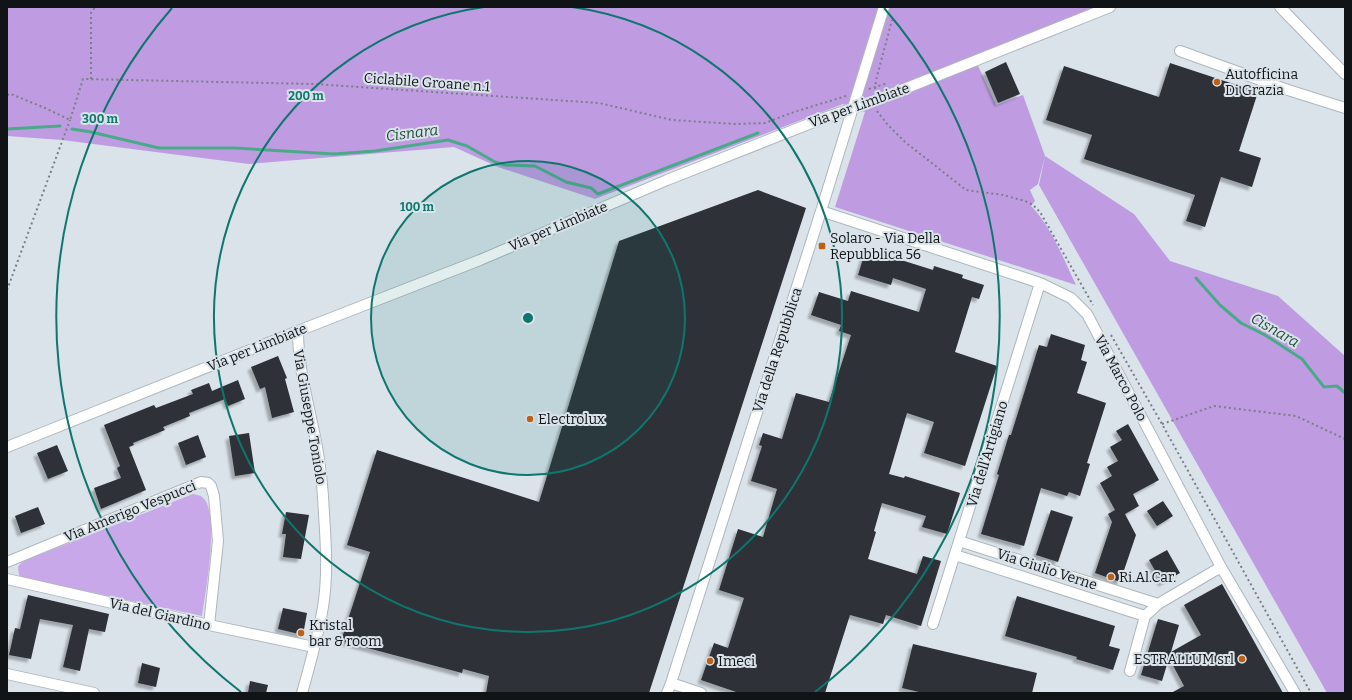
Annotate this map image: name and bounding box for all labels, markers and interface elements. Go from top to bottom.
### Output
place label: Autofficina Di Grazia [1225,66,1298,99]
street label: Ciclabile Groane n.1 [363,70,491,95]
marker: Autofficina Di Grazia [1212,77,1222,87]
street label: Via per Limbiate [807,79,912,132]
text: 200 m [288,89,324,103]
text: 300 m [82,112,118,126]
water label: Cisnara [385,121,439,145]
street label: Via per Limbiate [506,198,610,255]
text: 100 m [400,200,435,214]
place label: Solaro - Via Della Repubblica 56 [830,230,941,263]
marker: Solaro - Via Della Repubblica 56 [817,241,827,251]
street label: Via della Repubblica [749,285,806,415]
water label: Cisnara [1248,309,1302,351]
centre of rings [521,311,535,325]
street label: Via per Limbiate [205,320,309,375]
street label: Via Marco Polo [1091,332,1150,424]
street label: Via Giuseppe Toniolo [289,348,330,486]
street label: Via dell'Artigiano [963,399,1012,509]
place label: Electrolux [538,411,605,428]
marker: Electrolux [525,414,535,424]
street label: Via Amerigo Vespucci [62,477,199,546]
street label: Via Giulio Verne [994,545,1099,594]
place label: Ri.Al.Car. [1119,569,1176,586]
marker: Ri.Al.Car. [1106,572,1116,582]
street label: Via del Giardino [108,595,212,634]
place label: Kristal bar & room [309,617,382,650]
marker: Kristal bar & room [296,628,306,638]
place label: ESTRALLUM srl [1134,651,1234,668]
place label: Imeci [718,653,755,670]
marker: ESTRALLUM srl [1237,654,1247,664]
marker: Imeci [705,656,715,666]

